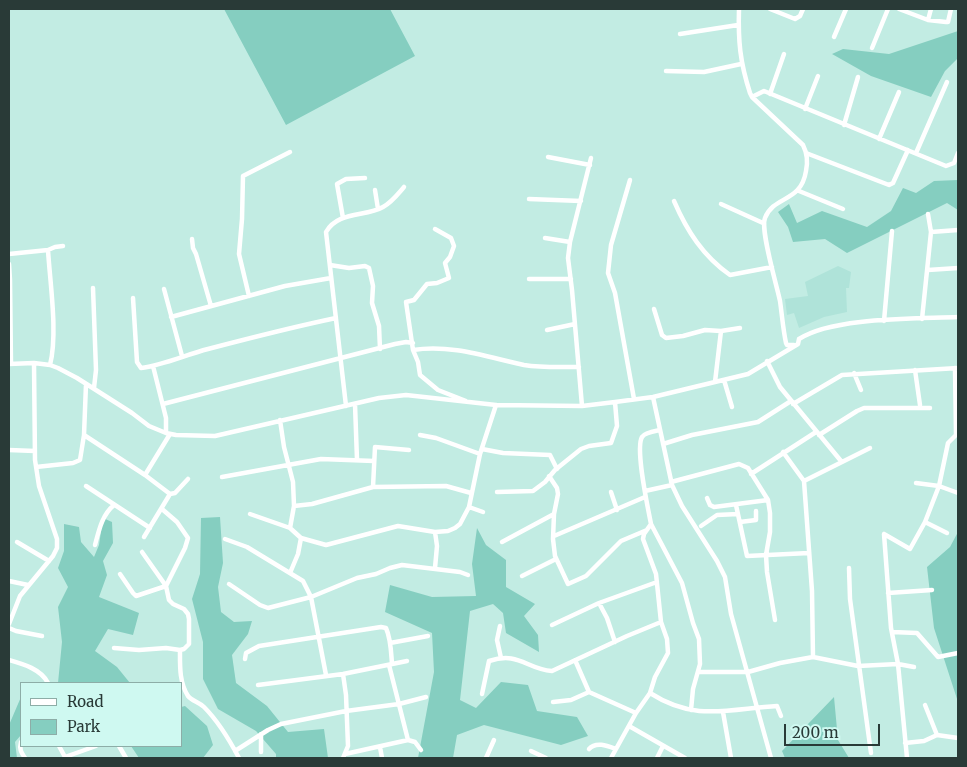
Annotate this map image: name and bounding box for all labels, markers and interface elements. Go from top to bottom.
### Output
legend [20,682,182,747]
text: Road [67,692,103,711]
scale bar [787,714,883,746]
text: Park [67,717,100,736]
text: 200 m [792,723,839,742]

